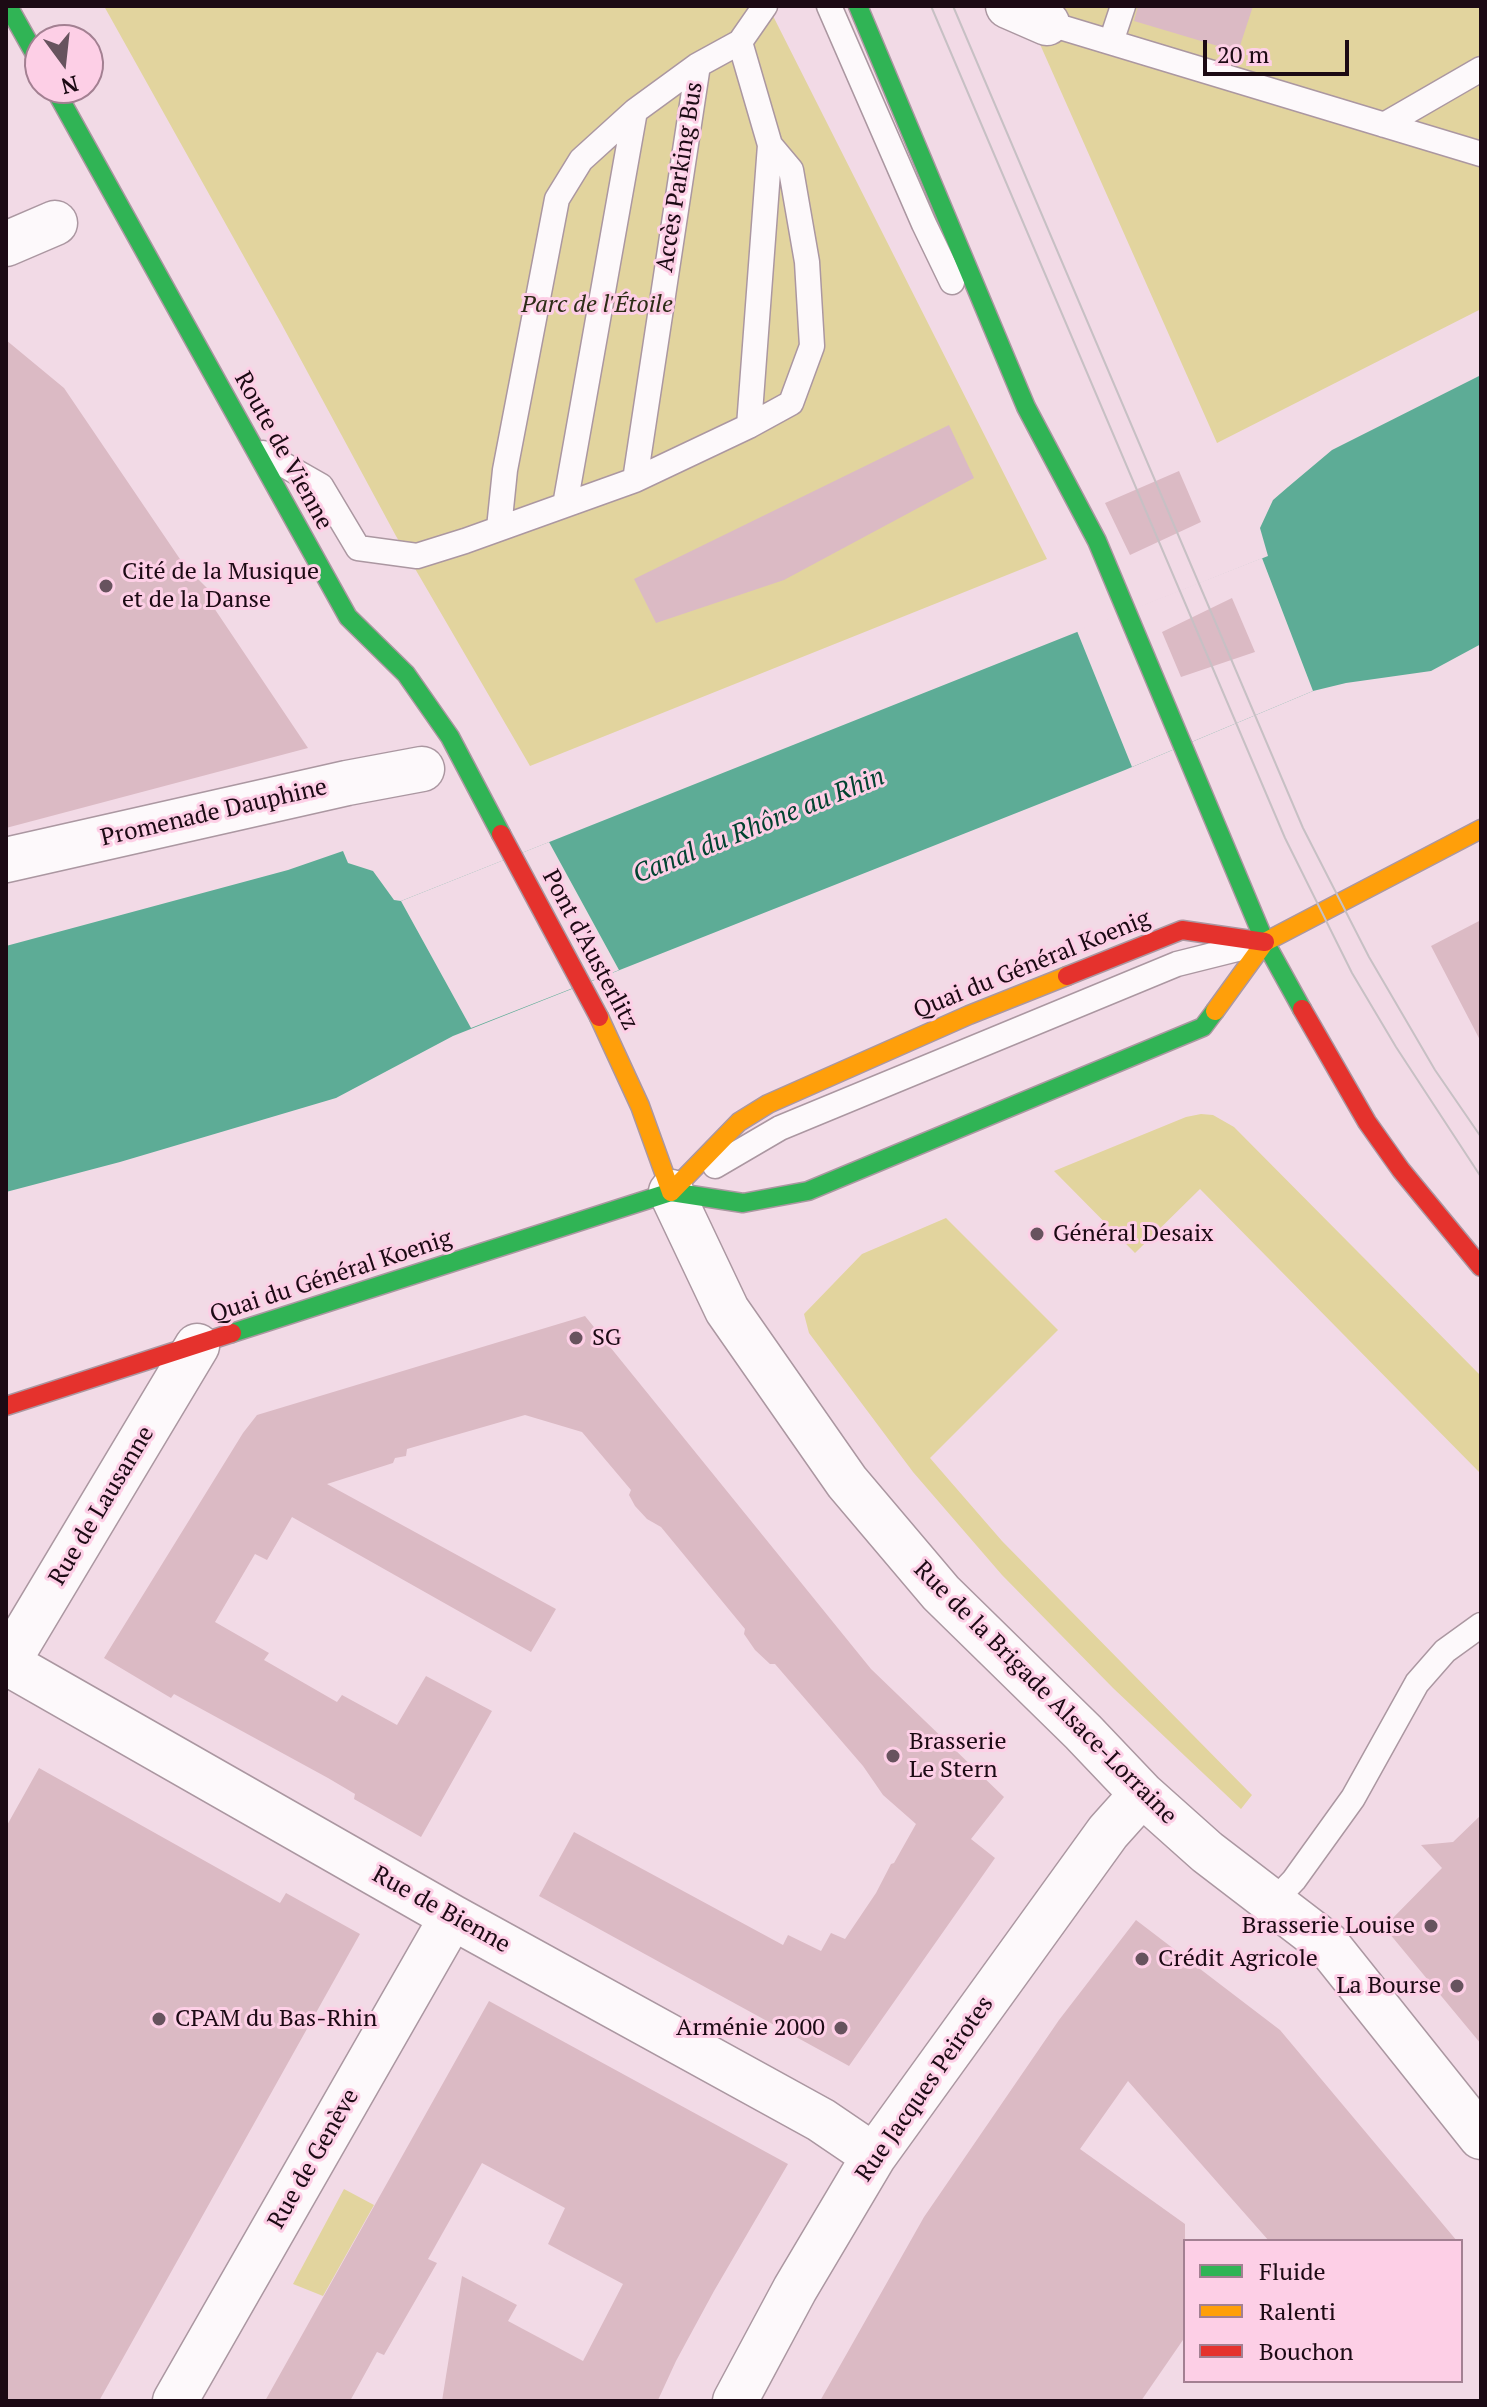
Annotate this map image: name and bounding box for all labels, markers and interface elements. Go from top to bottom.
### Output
north arrow [24,24,104,104]
scale bar [1207,24,1353,74]
text: 20 m [1217,38,1269,70]
text: N [58,70,82,102]
street label: Accès Parking Bus [651,80,709,274]
park label: Parc de l'Étoile [521,291,673,319]
street label: Route de Vienne [228,367,338,535]
place label: Cité de la Musique et de la Danse [122,558,319,614]
marker: Cité de la Musique et de la Danse [97,577,115,595]
water label: Canal du Rhône au Rhin [629,761,889,891]
street label: Promenade Dauphine [98,773,330,853]
street label: Pont d'Austerlitz [536,865,644,1035]
street label: Quai du Général Koenig [909,904,1155,1026]
place label: Général Desaix [1053,1220,1214,1248]
street label: Quai du Général Koenig [206,1224,456,1330]
marker: Général Desaix [1028,1225,1046,1243]
place label: SG [592,1324,621,1352]
marker: SG [567,1329,585,1347]
street label: Rue de Lausanne [43,1421,161,1591]
street label: Rue de la Brigade Alsace-Lorraine [907,1555,1183,1831]
place label: Brasserie Le Stern [909,1728,1006,1784]
marker: Brasserie Le Stern [884,1747,902,1765]
street label: Rue de Bienne [367,1860,515,1960]
place label: Brasserie Louise [1242,1912,1415,1940]
marker: Brasserie Louise [1422,1917,1440,1935]
place label: Crédit Agricole [1158,1945,1318,1973]
marker: Crédit Agricole [1133,1950,1151,1968]
place label: La Bourse [1336,1972,1441,2000]
marker: La Bourse [1448,1977,1466,1995]
street label: Rue Jacques Peirotes [850,1991,1000,2187]
place label: CPAM du Bas-Rhin [175,2005,377,2033]
marker: CPAM du Bas-Rhin [150,2010,168,2028]
place label: Arménie 2000 [676,2014,825,2042]
marker: Arménie 2000 [832,2019,850,2037]
street label: Rue de Genève [262,2084,366,2234]
legend [1183,2239,1463,2383]
text: Fluide [1259,2255,1326,2287]
text: Ralenti [1259,2295,1336,2327]
text: Bouchon [1259,2335,1354,2367]

